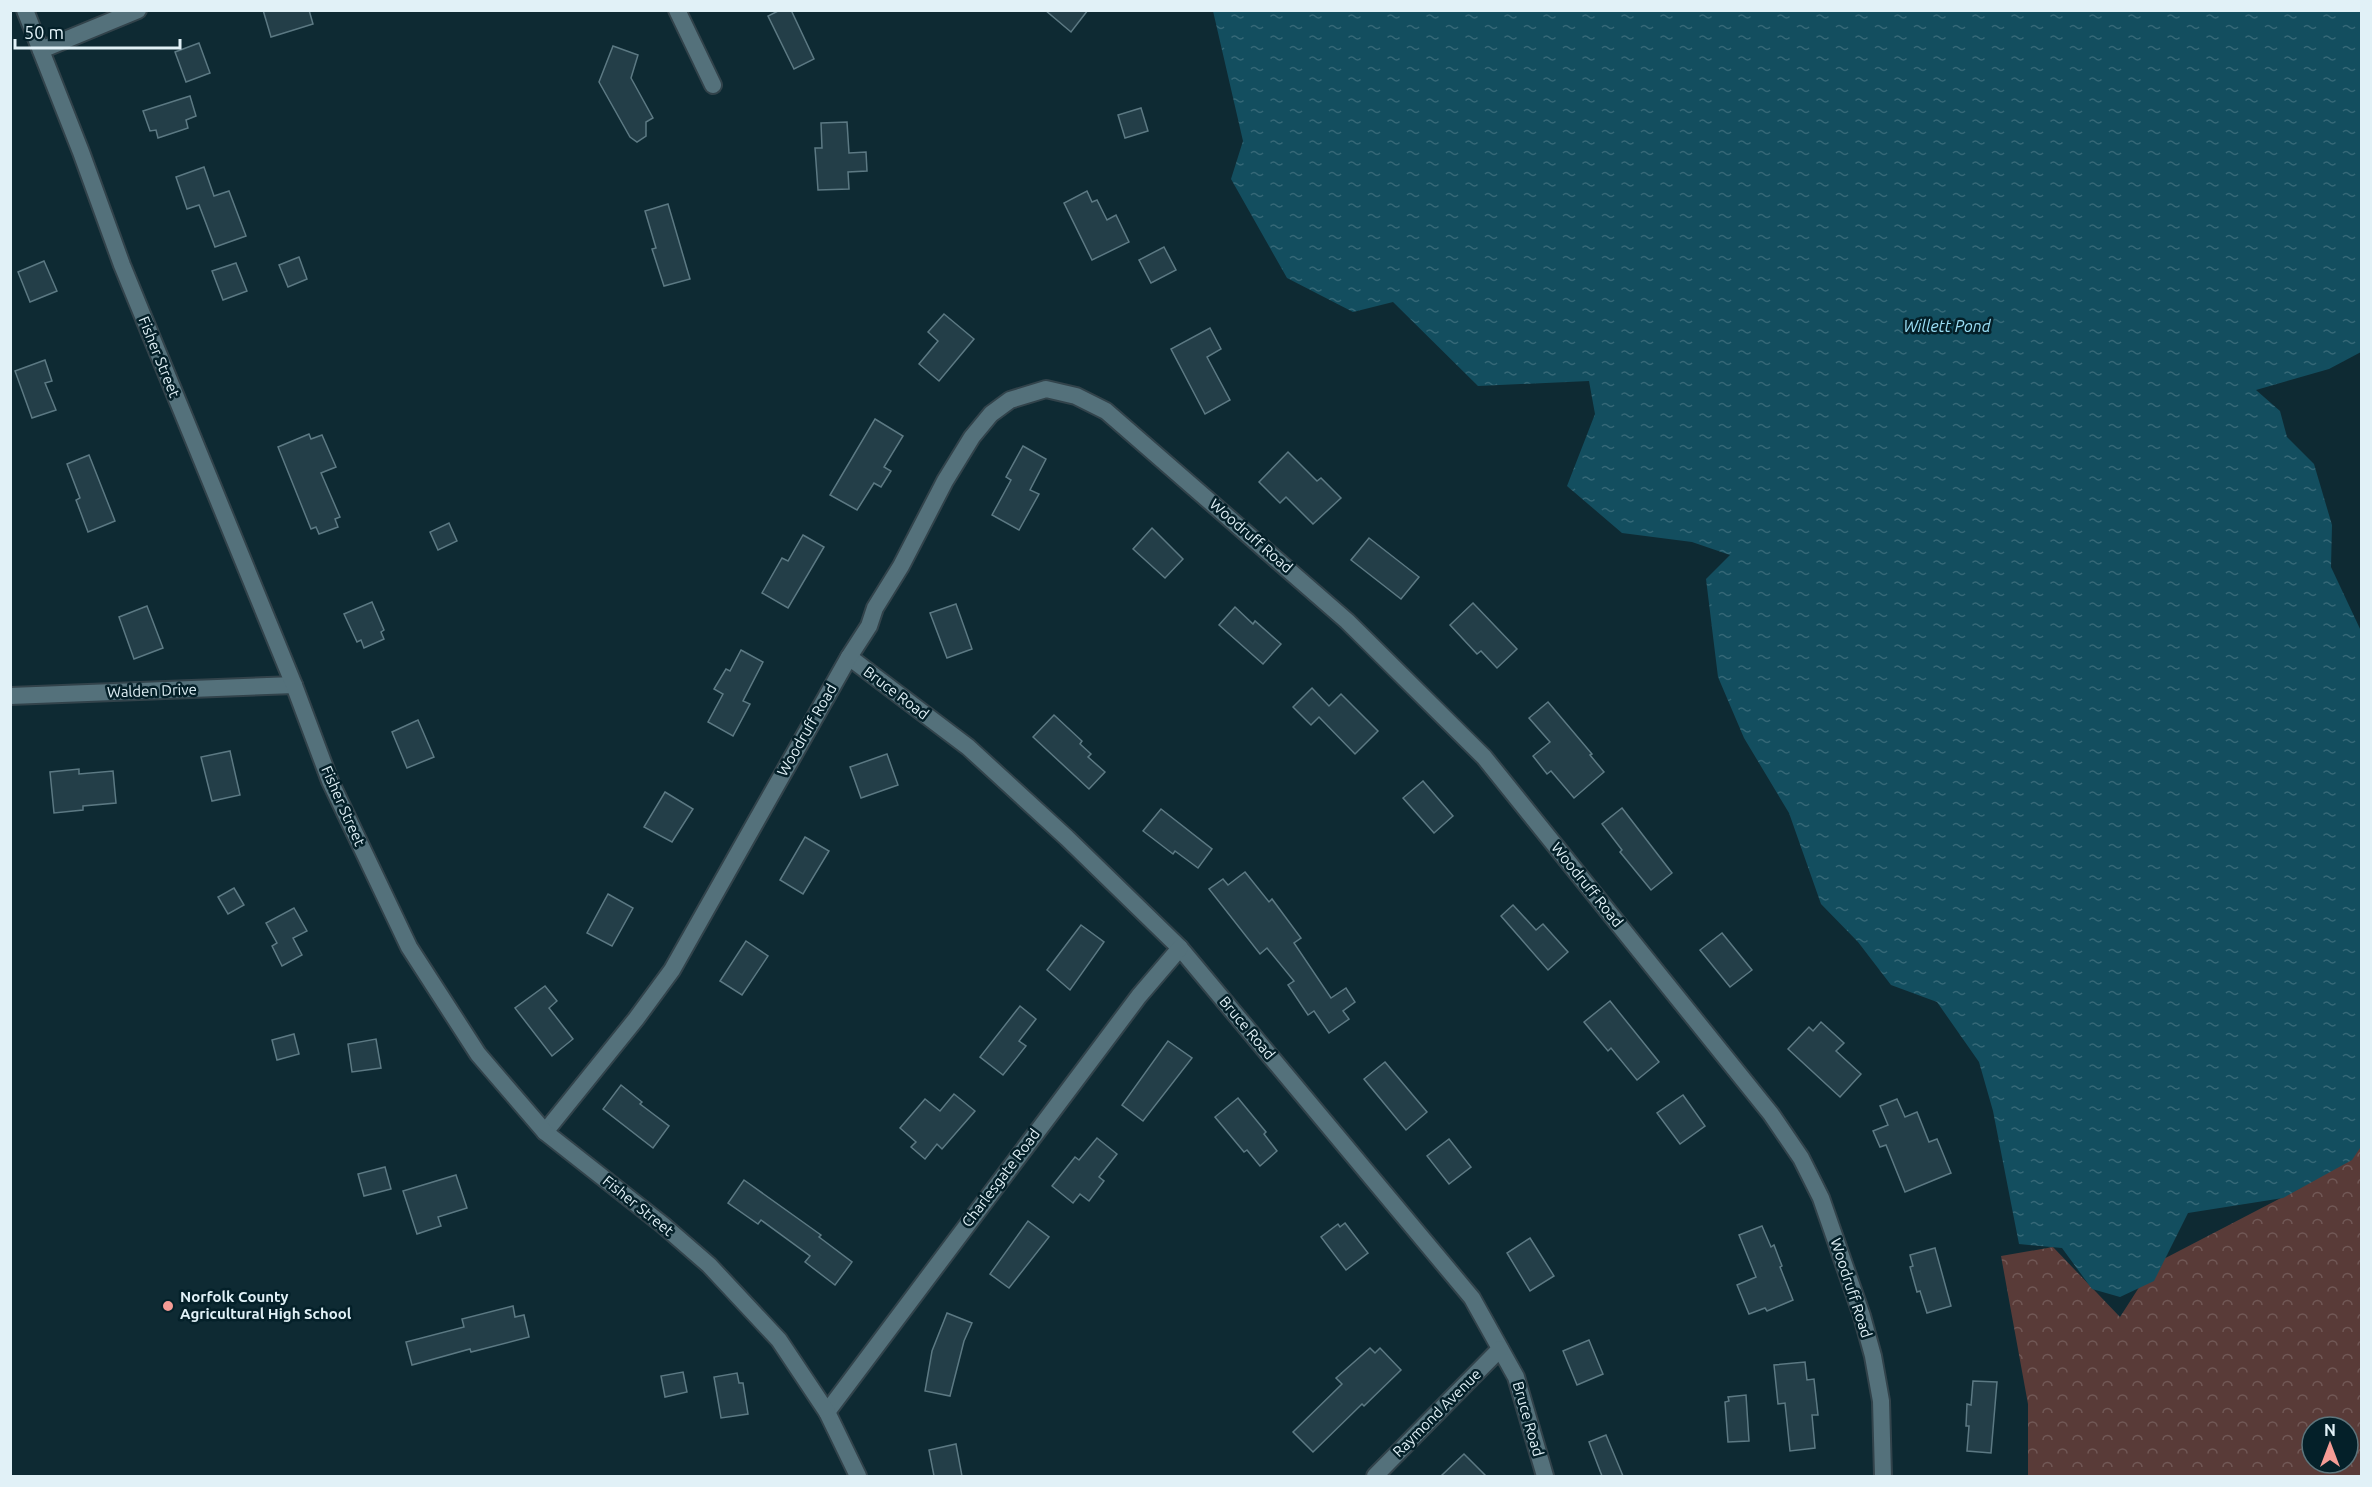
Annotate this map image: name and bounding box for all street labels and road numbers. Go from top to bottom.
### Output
street label: Fisher Street [135,314,183,400]
street label: Woodruff Road [1207,495,1296,576]
street label: Bruce Road [860,663,932,723]
street label: Walden Drive [107,680,197,701]
street label: Woodruff Road [773,681,840,779]
street label: Fisher Street [318,763,369,849]
street label: Woodruff Road [1548,839,1627,930]
street label: Bruce Road [1216,993,1279,1063]
street label: Charlesgate Road [958,1125,1043,1230]
street label: Fisher Street [600,1172,677,1239]
street label: Woodruff Road [1827,1236,1876,1340]
street label: Raymond Avenue [1389,1365,1484,1460]
street label: Bruce Road [1510,1380,1547,1458]

